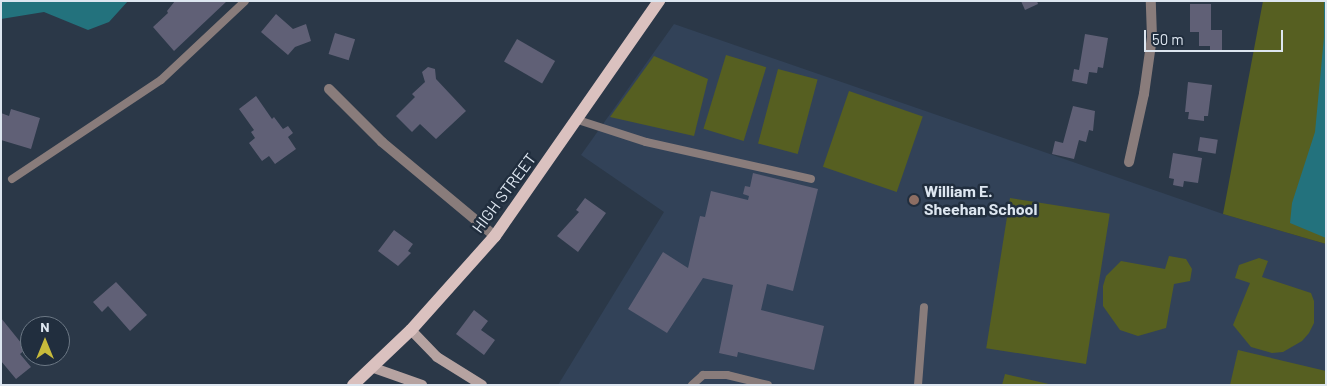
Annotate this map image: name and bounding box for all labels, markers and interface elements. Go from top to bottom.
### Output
scale bar [1147,20,1286,52]
text: 50 m [1152,30,1184,48]
street label: HIGH STREET [468,150,540,236]
place label: William E. Sheehan School [924,181,1037,219]
marker: William E. Sheehan School [908,194,920,206]
north arrow [20,316,70,366]
text: N [40,318,50,335]

